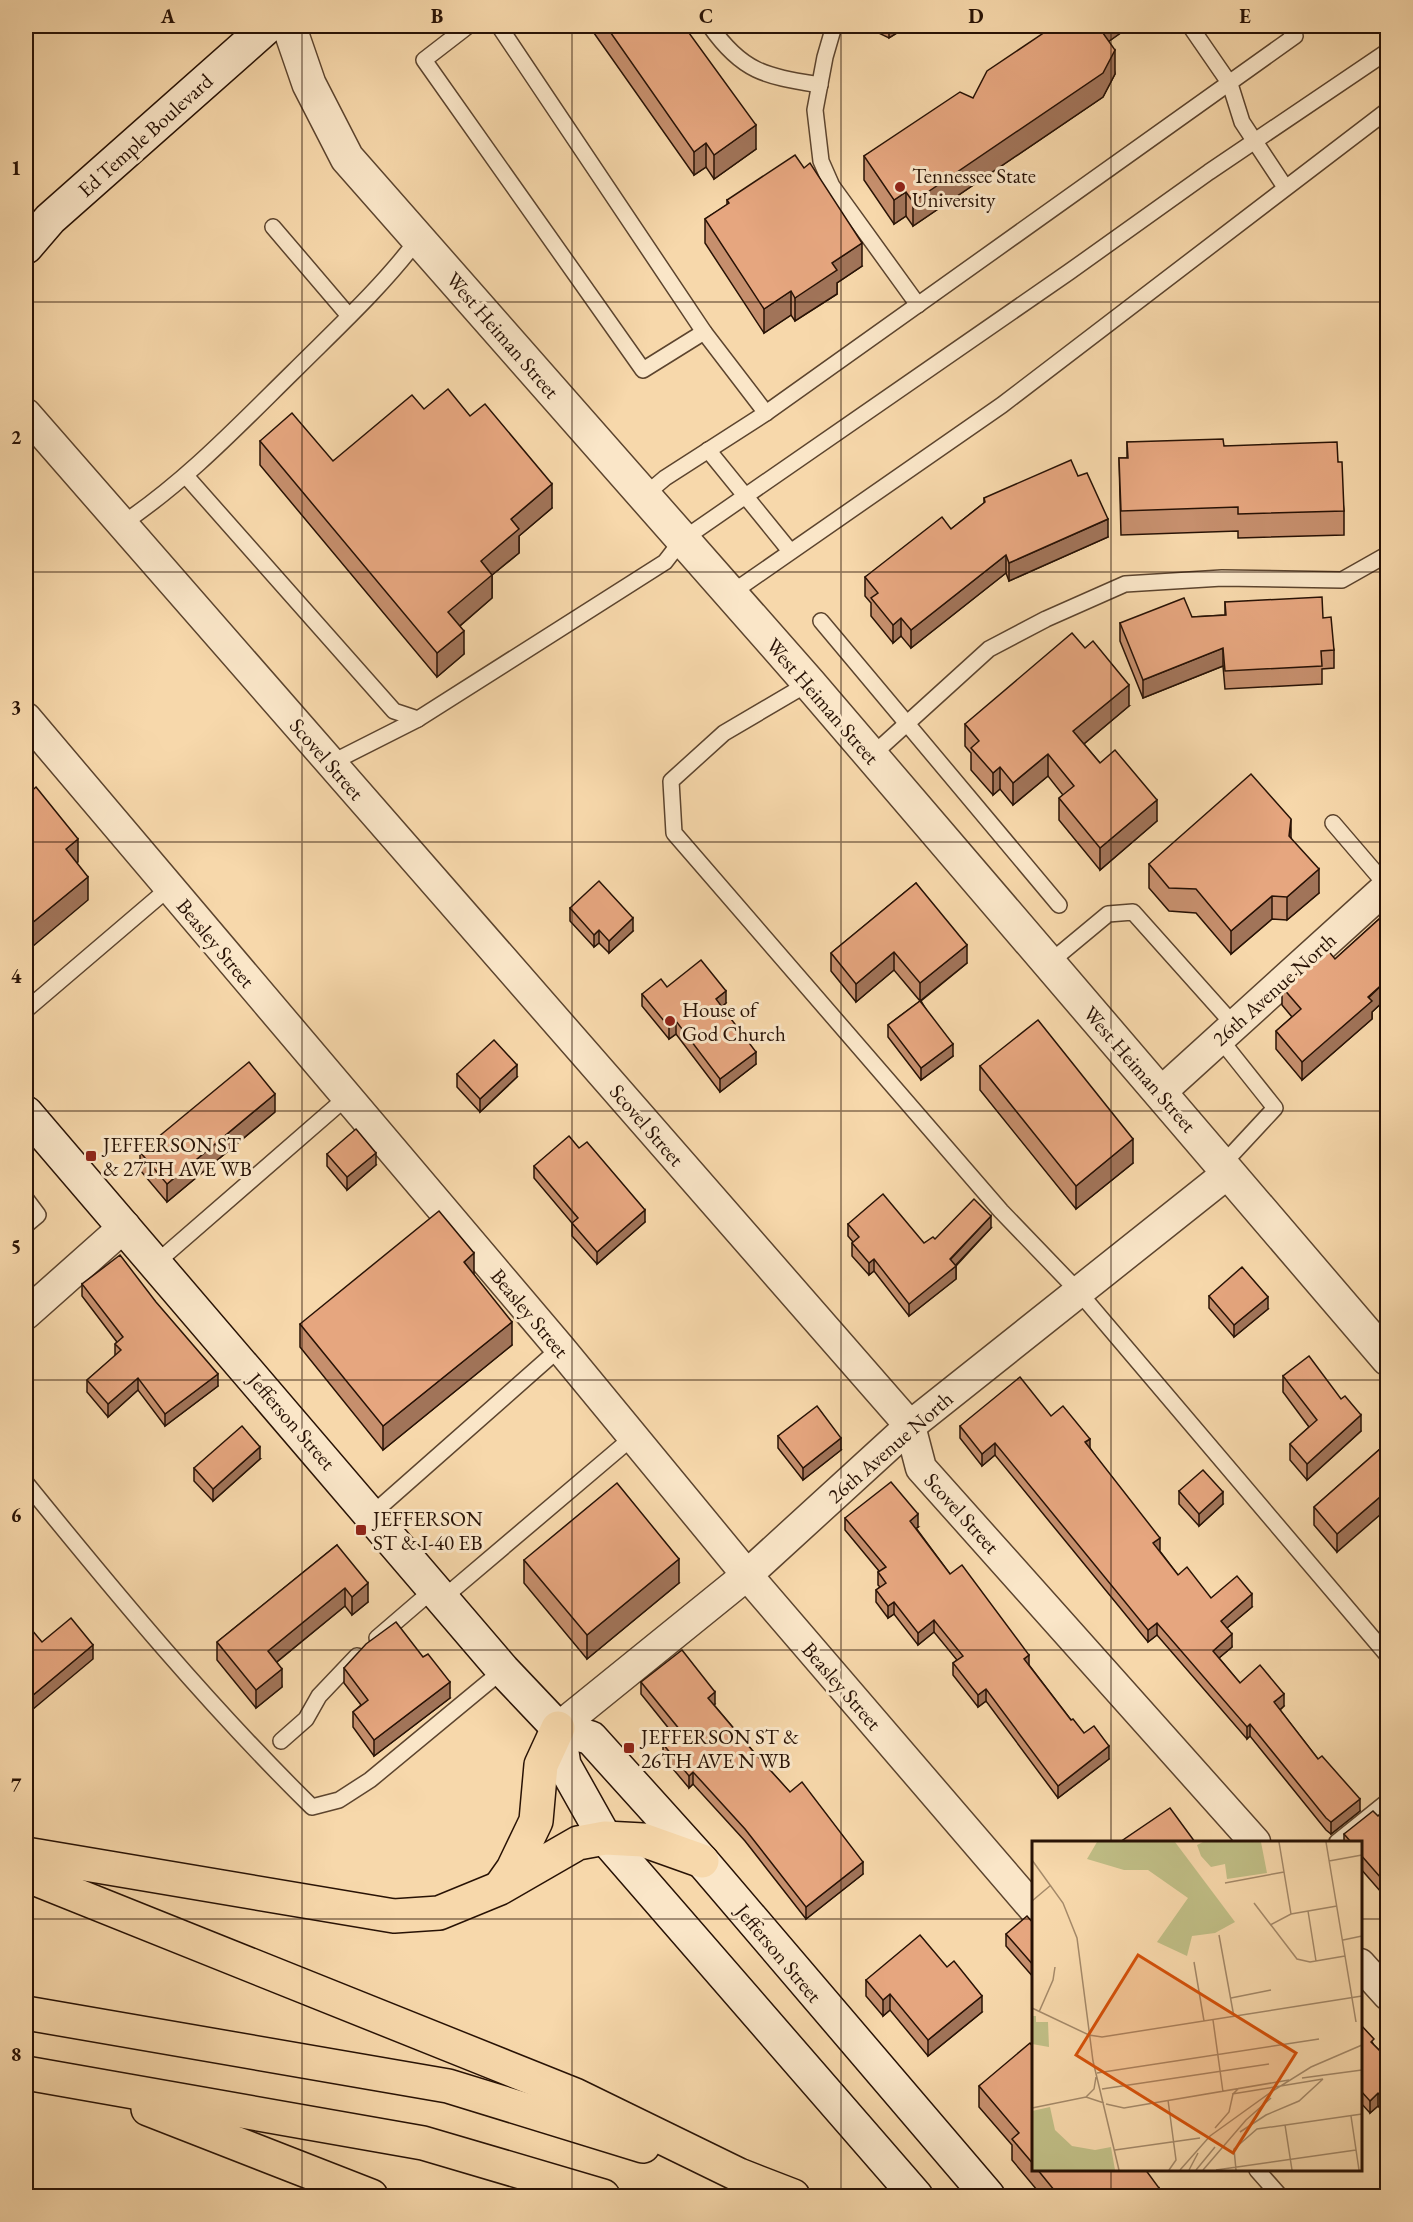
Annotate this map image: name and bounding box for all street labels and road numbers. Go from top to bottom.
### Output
street label: Ed Temple Boulevard [72,67,218,203]
street label: West Heiman Street [441,266,566,404]
street label: West Heiman Street [761,632,886,770]
street label: Scovel Street [284,712,370,806]
street label: Beasley Street [171,893,261,994]
street label: 26th Avenue North [1206,926,1342,1052]
street label: West Heiman Street [1078,1000,1203,1138]
street label: Scovel Street [604,1078,690,1172]
street label: Beasley Street [485,1263,575,1364]
street label: Jefferson Street [241,1365,342,1476]
street label: 26th Avenue North [822,1385,958,1509]
street label: Scovel Street [918,1467,1006,1560]
street label: Beasley Street [796,1636,888,1736]
street label: Jefferson Street [729,1897,828,2008]

